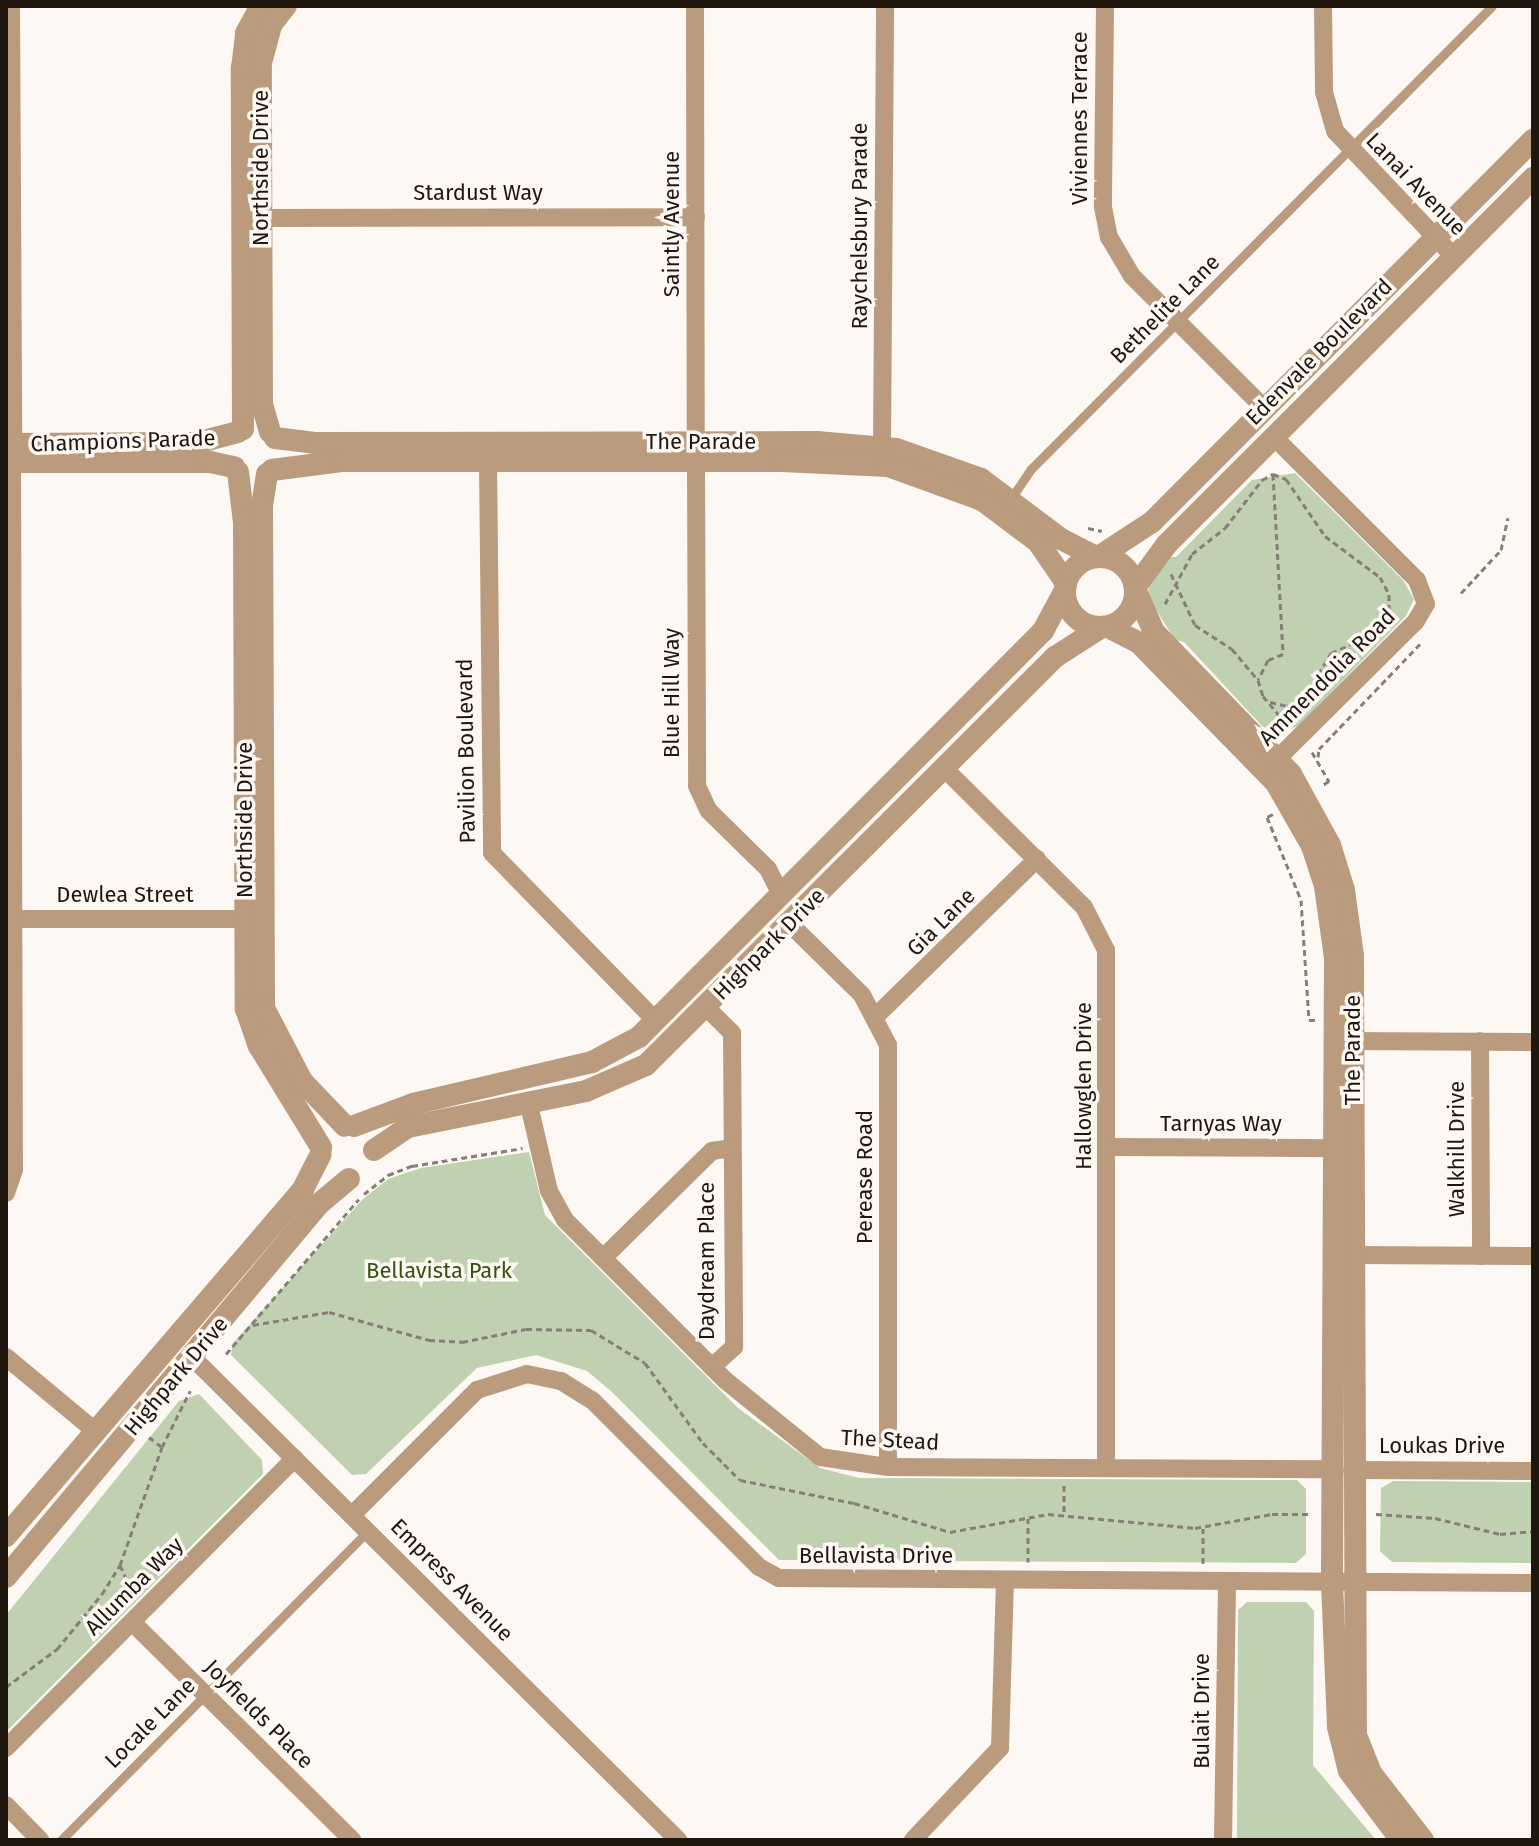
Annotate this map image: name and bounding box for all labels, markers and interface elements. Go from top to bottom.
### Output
street label: Viviennes Terrace [1067,31,1093,205]
street label: Northside Drive [248,90,274,246]
street label: Raychelsbury Parade [847,123,873,329]
street label: Lanai Avenue [1360,127,1472,241]
street label: Saintly Avenue [659,151,685,297]
street label: Stardust Way [413,180,543,206]
street label: Bethelite Lane [1105,249,1225,369]
street label: Edenvale Boulevard [1240,273,1398,431]
street label: Champions Parade [30,425,216,457]
street label: The Parade [646,429,756,455]
street label: Ammendolia Road [1253,603,1401,751]
street label: Blue Hill Way [659,628,685,758]
street label: Pavilion Boulevard [451,658,481,844]
street label: Northside Drive [232,742,258,898]
street label: Dewlea Street [56,882,194,908]
street label: Gia Lane [901,882,981,962]
street label: Highpark Drive [708,883,830,1005]
street label: The Parade [1340,995,1366,1105]
street label: Hallowglen Drive [1071,1002,1097,1170]
street label: Walkhill Drive [1444,1081,1470,1217]
street label: Perease Road [852,1110,878,1244]
street label: Tarnyas Way [1160,1111,1282,1137]
street label: Daydream Place [694,1182,720,1340]
park label: Bellavista Park [366,1258,512,1284]
street label: Highpark Drive [118,1311,234,1441]
street label: The Stead [840,1424,940,1456]
street label: Loukas Drive [1379,1433,1505,1459]
street label: Empress Avenue [385,1513,519,1647]
street label: Allumba Way [79,1531,189,1641]
street label: Bellavista Drive [799,1543,953,1569]
street label: Bulait Drive [1189,1653,1215,1769]
street label: Joyfields Place [199,1654,319,1774]
street label: Locale Lane [99,1672,201,1774]

